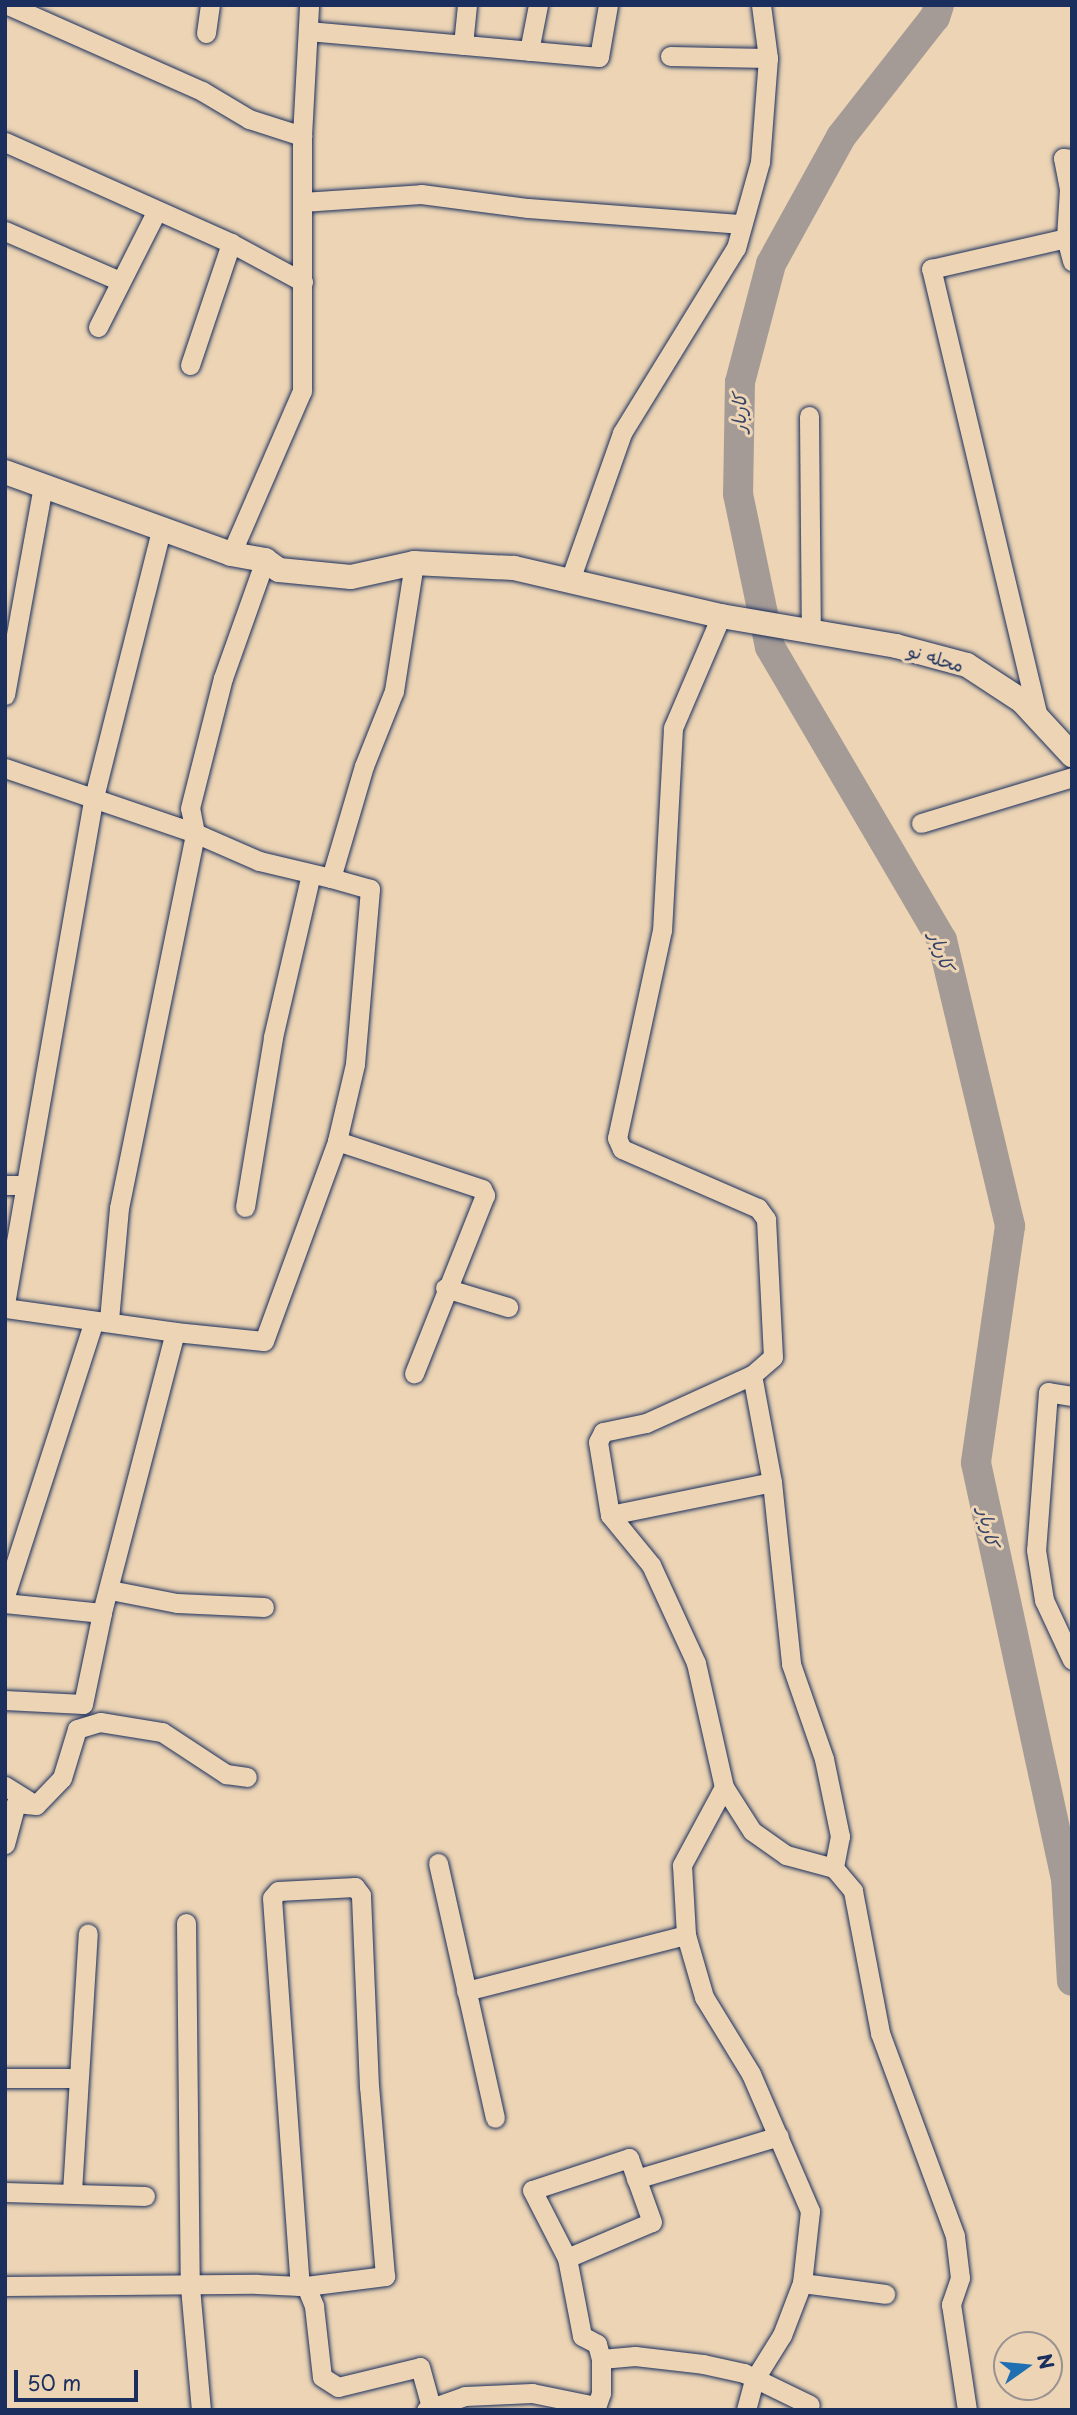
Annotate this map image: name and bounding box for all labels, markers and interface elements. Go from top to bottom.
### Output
water label: کاربار [727,393,751,433]
street label: محله نو [906,639,966,677]
water label: کاربار [925,929,959,973]
water label: کاربار [974,1506,1004,1548]
north arrow [993,2331,1063,2401]
text: N [1031,2350,1062,2372]
scale bar [18,2356,142,2400]
text: 50 m [27,2366,81,2398]

